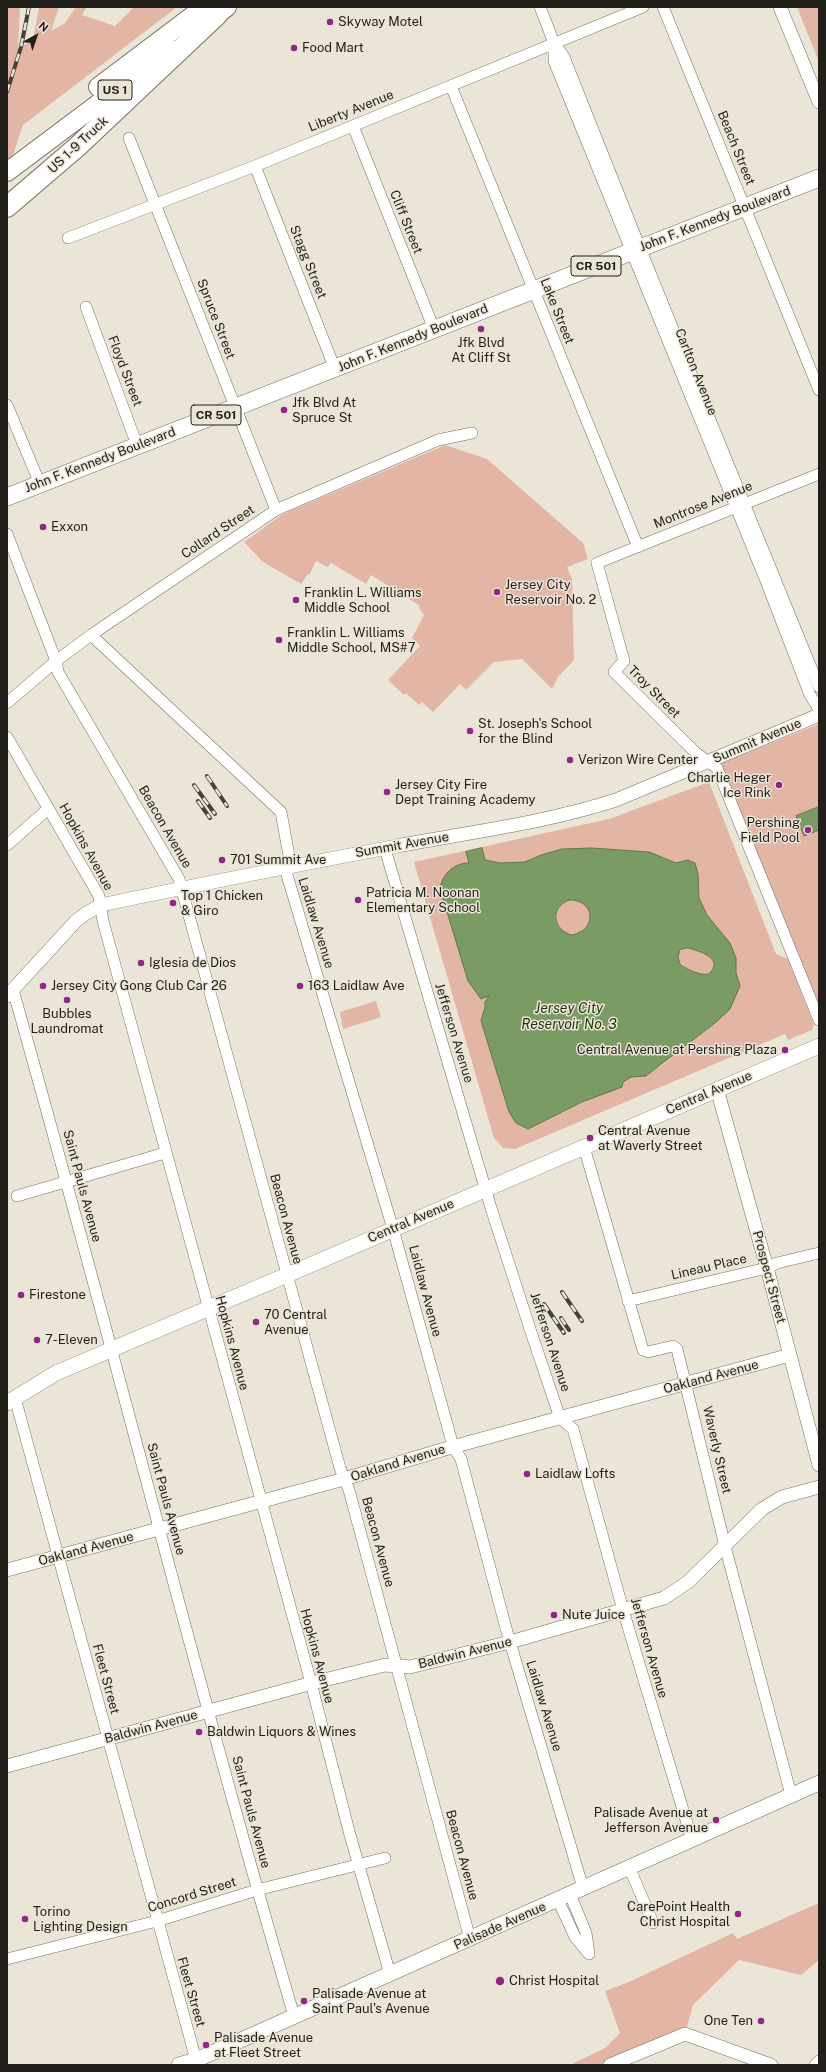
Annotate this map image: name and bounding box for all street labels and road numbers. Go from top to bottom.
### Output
road number: US 1 [98,80,132,100]
street label: Liberty Avenue [306,87,396,135]
street label: Beach Street [714,109,758,187]
street label: US 1-9 Truck [45,113,111,177]
street label: John F. Kennedy Boulevard [637,183,793,255]
street label: Cliff Street [386,188,426,256]
street label: Stagg Street [286,223,330,301]
road number: CR 501 [571,256,621,276]
street label: Lake Street [537,276,577,346]
street label: Spruce Street [194,277,238,361]
street label: John F. Kennedy Boulevard [336,301,490,375]
street label: Carlton Avenue [672,326,720,418]
street label: Floyd Street [104,334,146,408]
road number: CR 501 [191,405,241,425]
street label: John F. Kennedy Boulevard [22,424,178,496]
street label: Montrose Avenue [651,478,755,532]
street label: Collard Street [178,502,258,562]
street label: Troy Street [625,663,683,721]
street label: Summit Avenue [710,715,804,767]
street label: Beacon Avenue [135,783,195,871]
street label: Hopkins Avenue [56,801,116,893]
street label: Summit Avenue [354,829,450,861]
street label: Laidlaw Avenue [295,876,337,970]
street label: Jefferson Avenue [431,981,477,1085]
street label: Central Avenue [663,1068,755,1118]
street label: Saint Pauls Avenue [59,1128,105,1244]
street label: Beacon Avenue [266,1172,306,1266]
street label: Central Avenue [365,1196,457,1246]
street label: Prospect Street [749,1229,789,1325]
street label: Laidlaw Avenue [405,1243,445,1339]
street label: Lineau Place [670,1251,748,1283]
street label: Jefferson Avenue [527,1290,573,1394]
street label: Hopkins Avenue [212,1294,252,1392]
street label: Oakland Avenue [662,1357,760,1397]
street label: Waverly Street [699,1405,735,1495]
street label: Saint Pauls Avenue [143,1441,189,1557]
street label: Oakland Avenue [349,1441,447,1485]
street label: Beacon Avenue [358,1495,398,1589]
street label: Oakland Avenue [37,1529,135,1569]
street label: Jefferson Avenue [627,1596,671,1700]
street label: Hopkins Avenue [297,1607,337,1705]
street label: Baldwin Avenue [417,1634,513,1672]
street label: Fleet Street [89,1642,123,1716]
street label: Laidlaw Avenue [523,1659,565,1753]
street label: Baldwin Avenue [103,1707,199,1747]
street label: Saint Pauls Avenue [228,1754,274,1870]
street label: Beacon Avenue [442,1808,482,1902]
street label: Concord Street [146,1874,238,1916]
street label: Palisade Avenue [452,1899,548,1953]
street label: Fleet Street [174,1955,208,2029]

